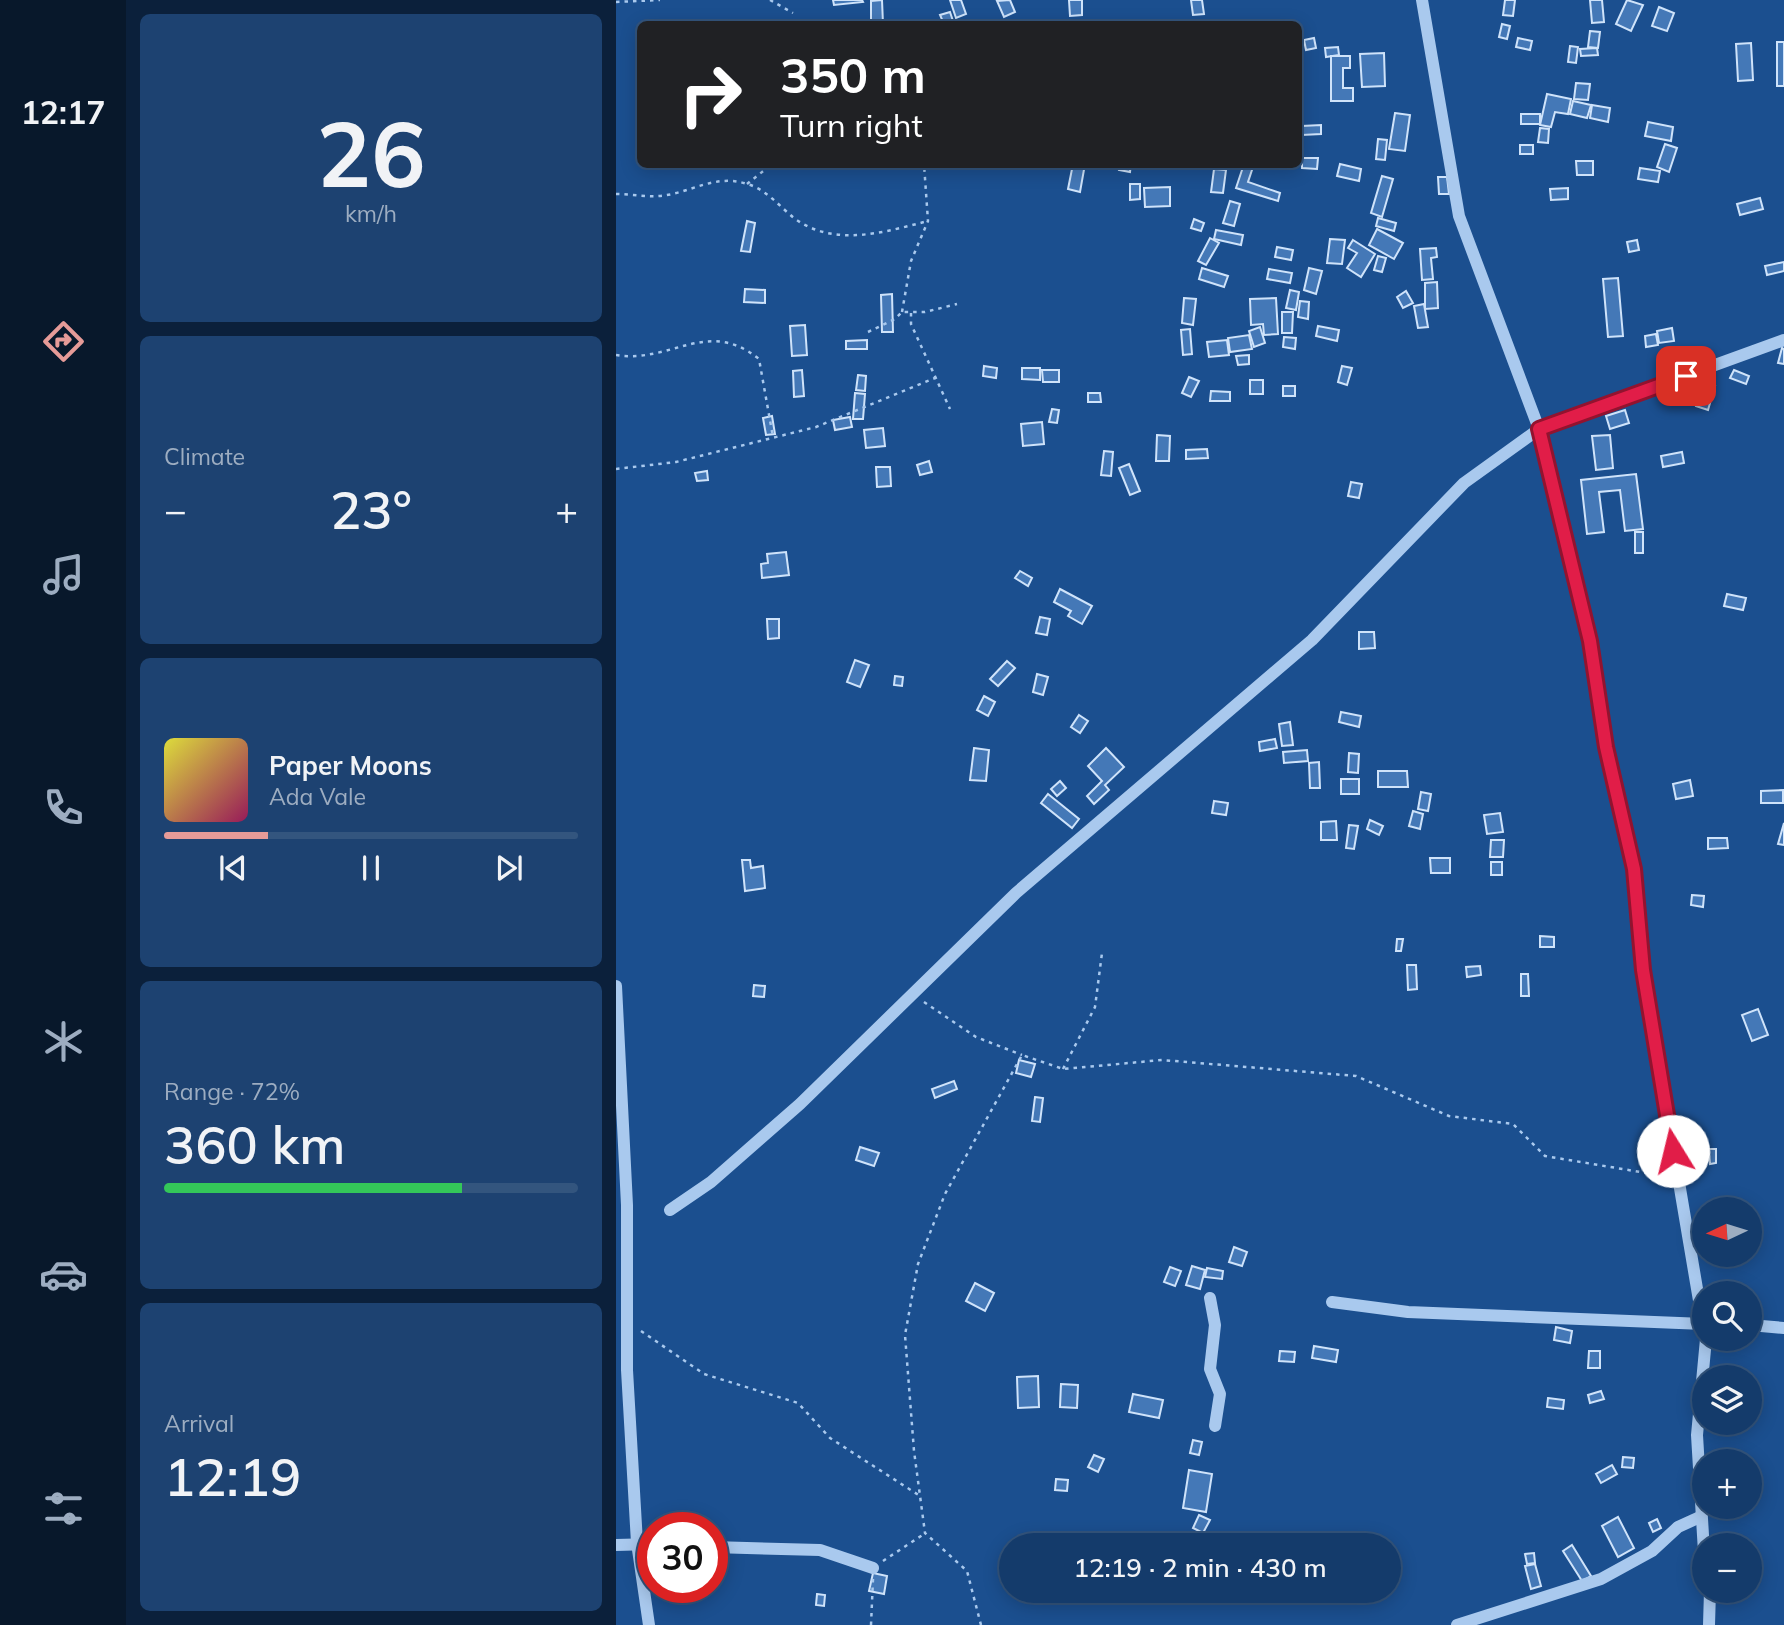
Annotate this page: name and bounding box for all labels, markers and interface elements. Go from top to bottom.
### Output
text: 350 m [780,44,926,105]
icon: right [665,49,756,140]
text: 12:17 [21,92,105,132]
text: 26 [316,96,426,210]
text: Turn right [780,105,923,145]
text: km/h [345,199,397,228]
icon: directions [39,317,88,366]
pin [1656,346,1716,406]
icon: arrive [1667,357,1705,395]
text: Climate [164,442,245,471]
text: 23° [330,477,412,542]
text: − [164,486,187,534]
text: + [555,486,578,534]
icon: music [39,550,88,599]
text: Paper Moons [269,749,432,782]
text: Ada Vale [269,782,366,811]
icon: phone [39,783,88,832]
icon: previous [214,849,252,887]
icon: pause [352,849,390,887]
icon: next [490,849,528,887]
icon: climate [39,1017,88,1066]
text: Range · 72% [164,1077,300,1106]
text: 360 km [164,1112,345,1177]
position arrow [1636,1114,1710,1188]
north arrow [1692,1197,1762,1267]
map controls [1692,1197,1762,1603]
icon: car [39,1250,88,1299]
button: search [1692,1281,1762,1351]
button: layers [1692,1365,1762,1435]
text: Arrival [164,1409,234,1438]
text: 12:19 [164,1444,301,1509]
button: + [1692,1449,1762,1519]
icon: filters [39,1484,88,1533]
speed limit sign: 30 [637,1512,728,1603]
button: − [1692,1533,1762,1603]
text: 12:19 · 2 min · 430 m [1073,1551,1327,1584]

